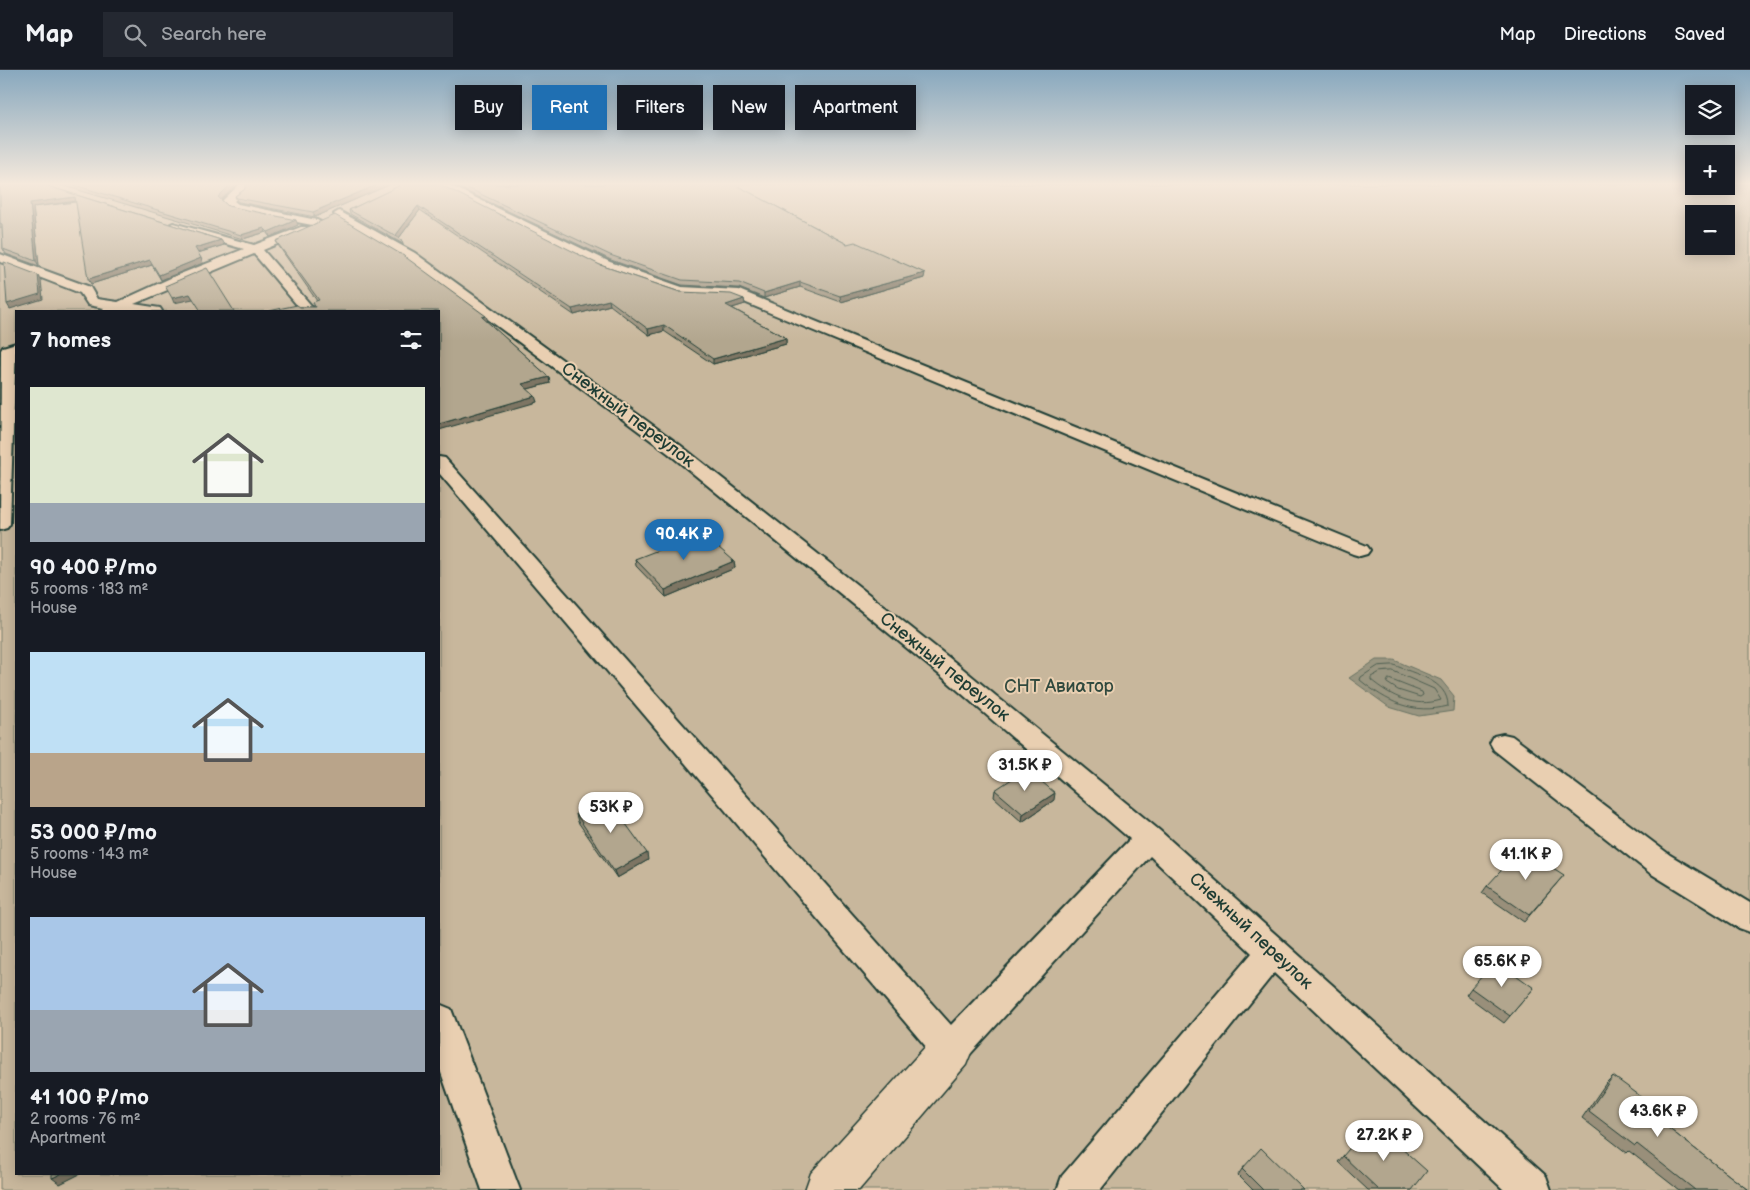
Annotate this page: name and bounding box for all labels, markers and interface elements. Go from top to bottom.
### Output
search box [103,12,453,57]
text: Map [25,20,73,49]
icon: search [121,21,149,49]
text: Search here [161,23,267,46]
text: Map [1500,24,1536,45]
text: Directions [1564,24,1646,45]
text: Saved [1674,24,1725,45]
chip: Buy [455,85,522,130]
chip: Rent [532,85,607,130]
chip: Filters [617,85,703,130]
chip: New [713,85,785,130]
chip: Apartment [795,85,916,130]
map controls [1685,85,1735,255]
button: layers [1685,85,1735,135]
button: + [1685,145,1735,195]
button: − [1685,205,1735,255]
icon: filters [397,326,425,354]
text: 7 homes [30,328,111,353]
street label: Снежный переулок [557,358,699,472]
icon: home [183,420,273,510]
pin: 90.4K ₽ [638,518,730,561]
text: 90.4K ₽ [656,525,712,544]
text: 90 400 ₽/mo [30,555,157,580]
text: 5 rooms · 183 m² [30,580,149,599]
text: House [30,599,77,618]
street label: Снежный переулок [876,608,1015,726]
park label: СНТ Авиатор [1004,676,1114,697]
icon: home [183,685,273,775]
pin: 31.5K ₽ [979,750,1071,792]
text: 31.5K ₽ [998,756,1052,775]
pin: 53K ₽ [576,792,646,834]
text: 53K ₽ [589,798,633,817]
text: 53 000 ₽/mo [30,820,157,845]
pin: 41.1K ₽ [1480,838,1572,881]
text: 5 rooms · 143 m² [30,845,149,864]
text: 41.1K ₽ [1501,845,1551,864]
text: House [30,864,77,883]
street label: Снежный переулок [1185,868,1317,994]
pin: 65.6K ₽ [1456,946,1548,988]
icon: home [183,950,273,1040]
text: 65.6K ₽ [1474,952,1530,971]
text: 41 100 ₽/mo [30,1085,149,1110]
pin: 43.6K ₽ [1612,1096,1704,1138]
text: 43.6K ₽ [1630,1102,1686,1121]
text: 2 rooms · 76 m² [30,1110,141,1129]
pin: 27.2K ₽ [1338,1120,1430,1162]
text: 27.2K ₽ [1356,1126,1412,1145]
text: Apartment [30,1129,106,1148]

